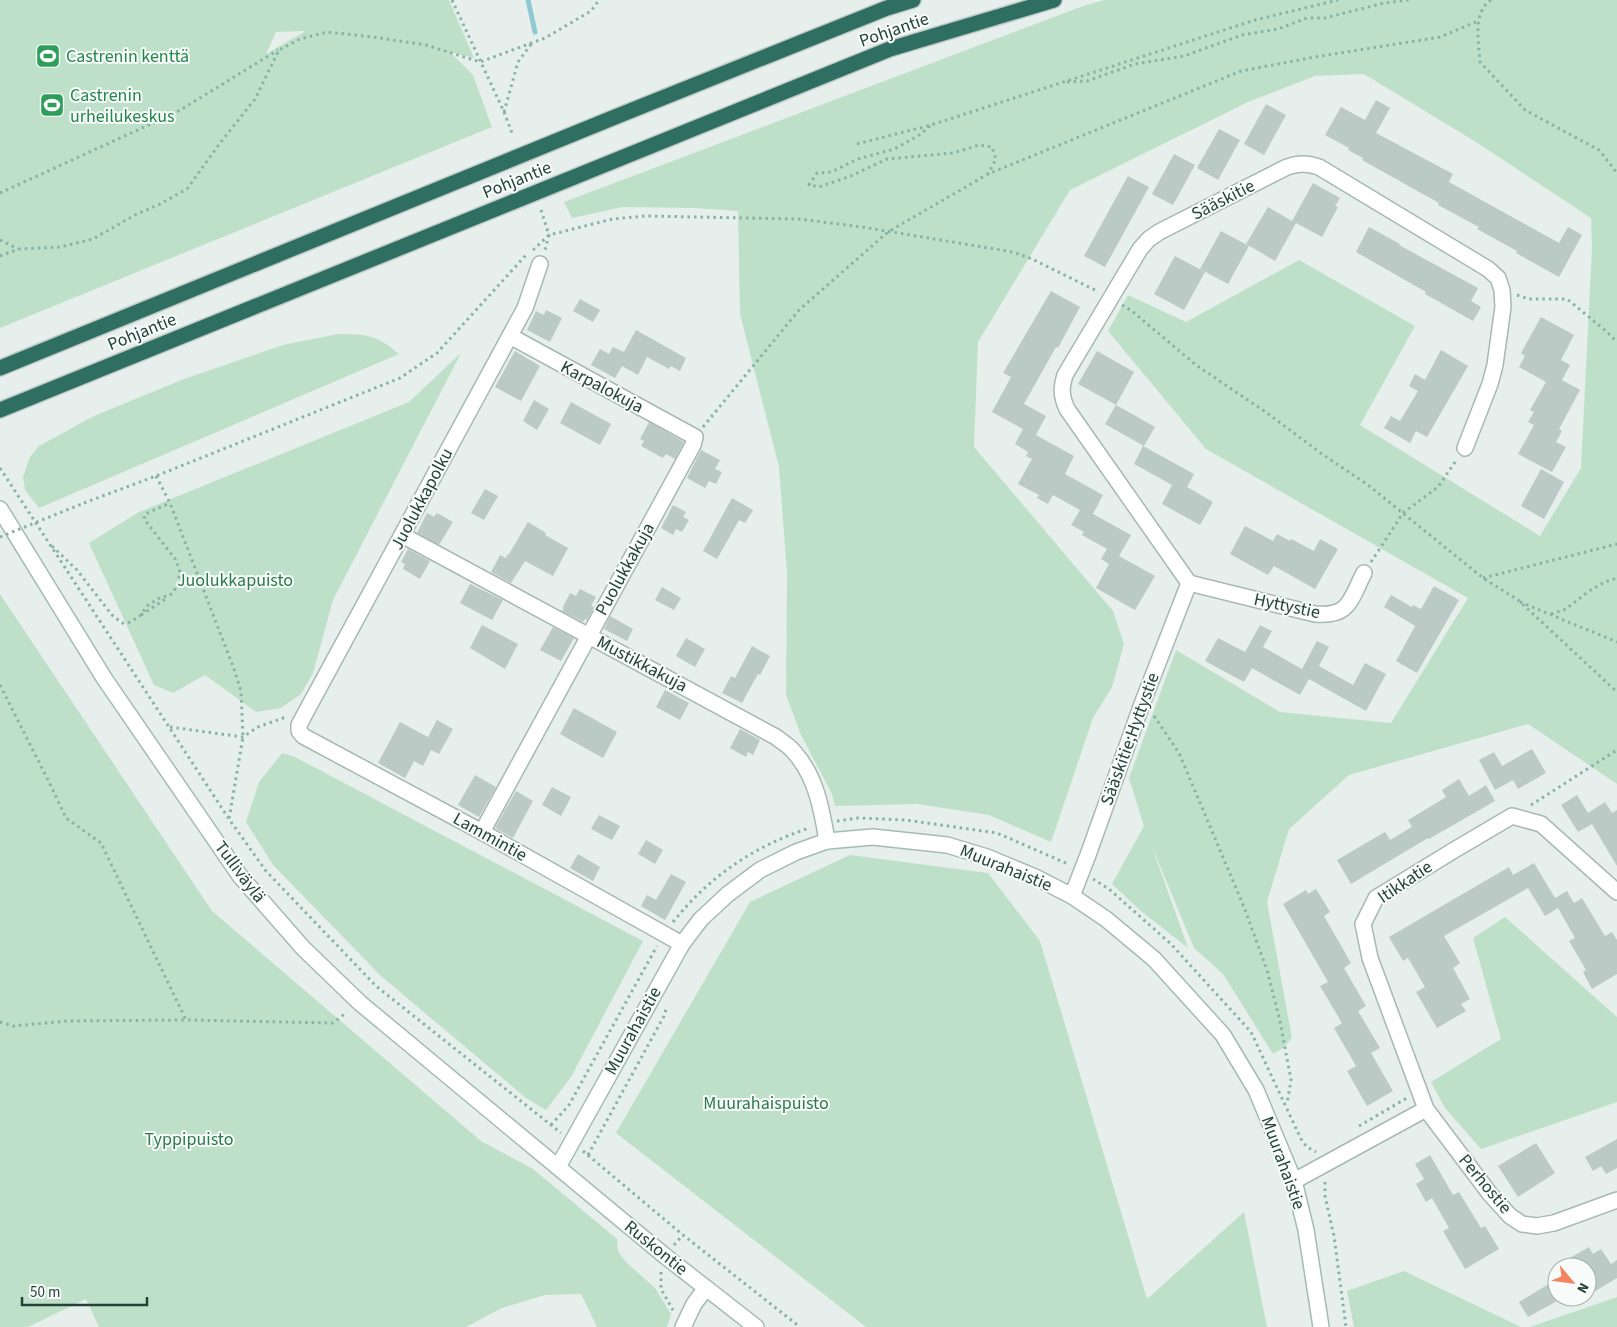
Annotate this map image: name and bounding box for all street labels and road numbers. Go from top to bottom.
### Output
street label: Pohjantie [856,6,932,54]
street label: Pohjantie [479,155,555,205]
street label: Sääskitie [1187,173,1259,227]
street label: Pohjantie [104,307,180,357]
street label: Karpalokuja [556,355,648,419]
street label: Juolukkapolku [385,444,459,554]
street label: Puolukkakuja [589,518,661,620]
street label: Hyttystie [1252,587,1322,625]
street label: Mustikkakuja [592,630,692,698]
street label: Sääskitie;Hyttystie [1094,669,1166,809]
street label: Lammintie [448,806,532,868]
street label: Tulliväylä [209,836,271,908]
street label: Muurahaistie [956,838,1056,898]
street label: Itikkatie [1373,855,1437,909]
street label: Muurahaistie [598,982,668,1080]
street label: Muurahaistie [1255,1113,1311,1213]
street label: Perhostie [1453,1149,1517,1219]
street label: Ruskontie [619,1215,693,1281]

